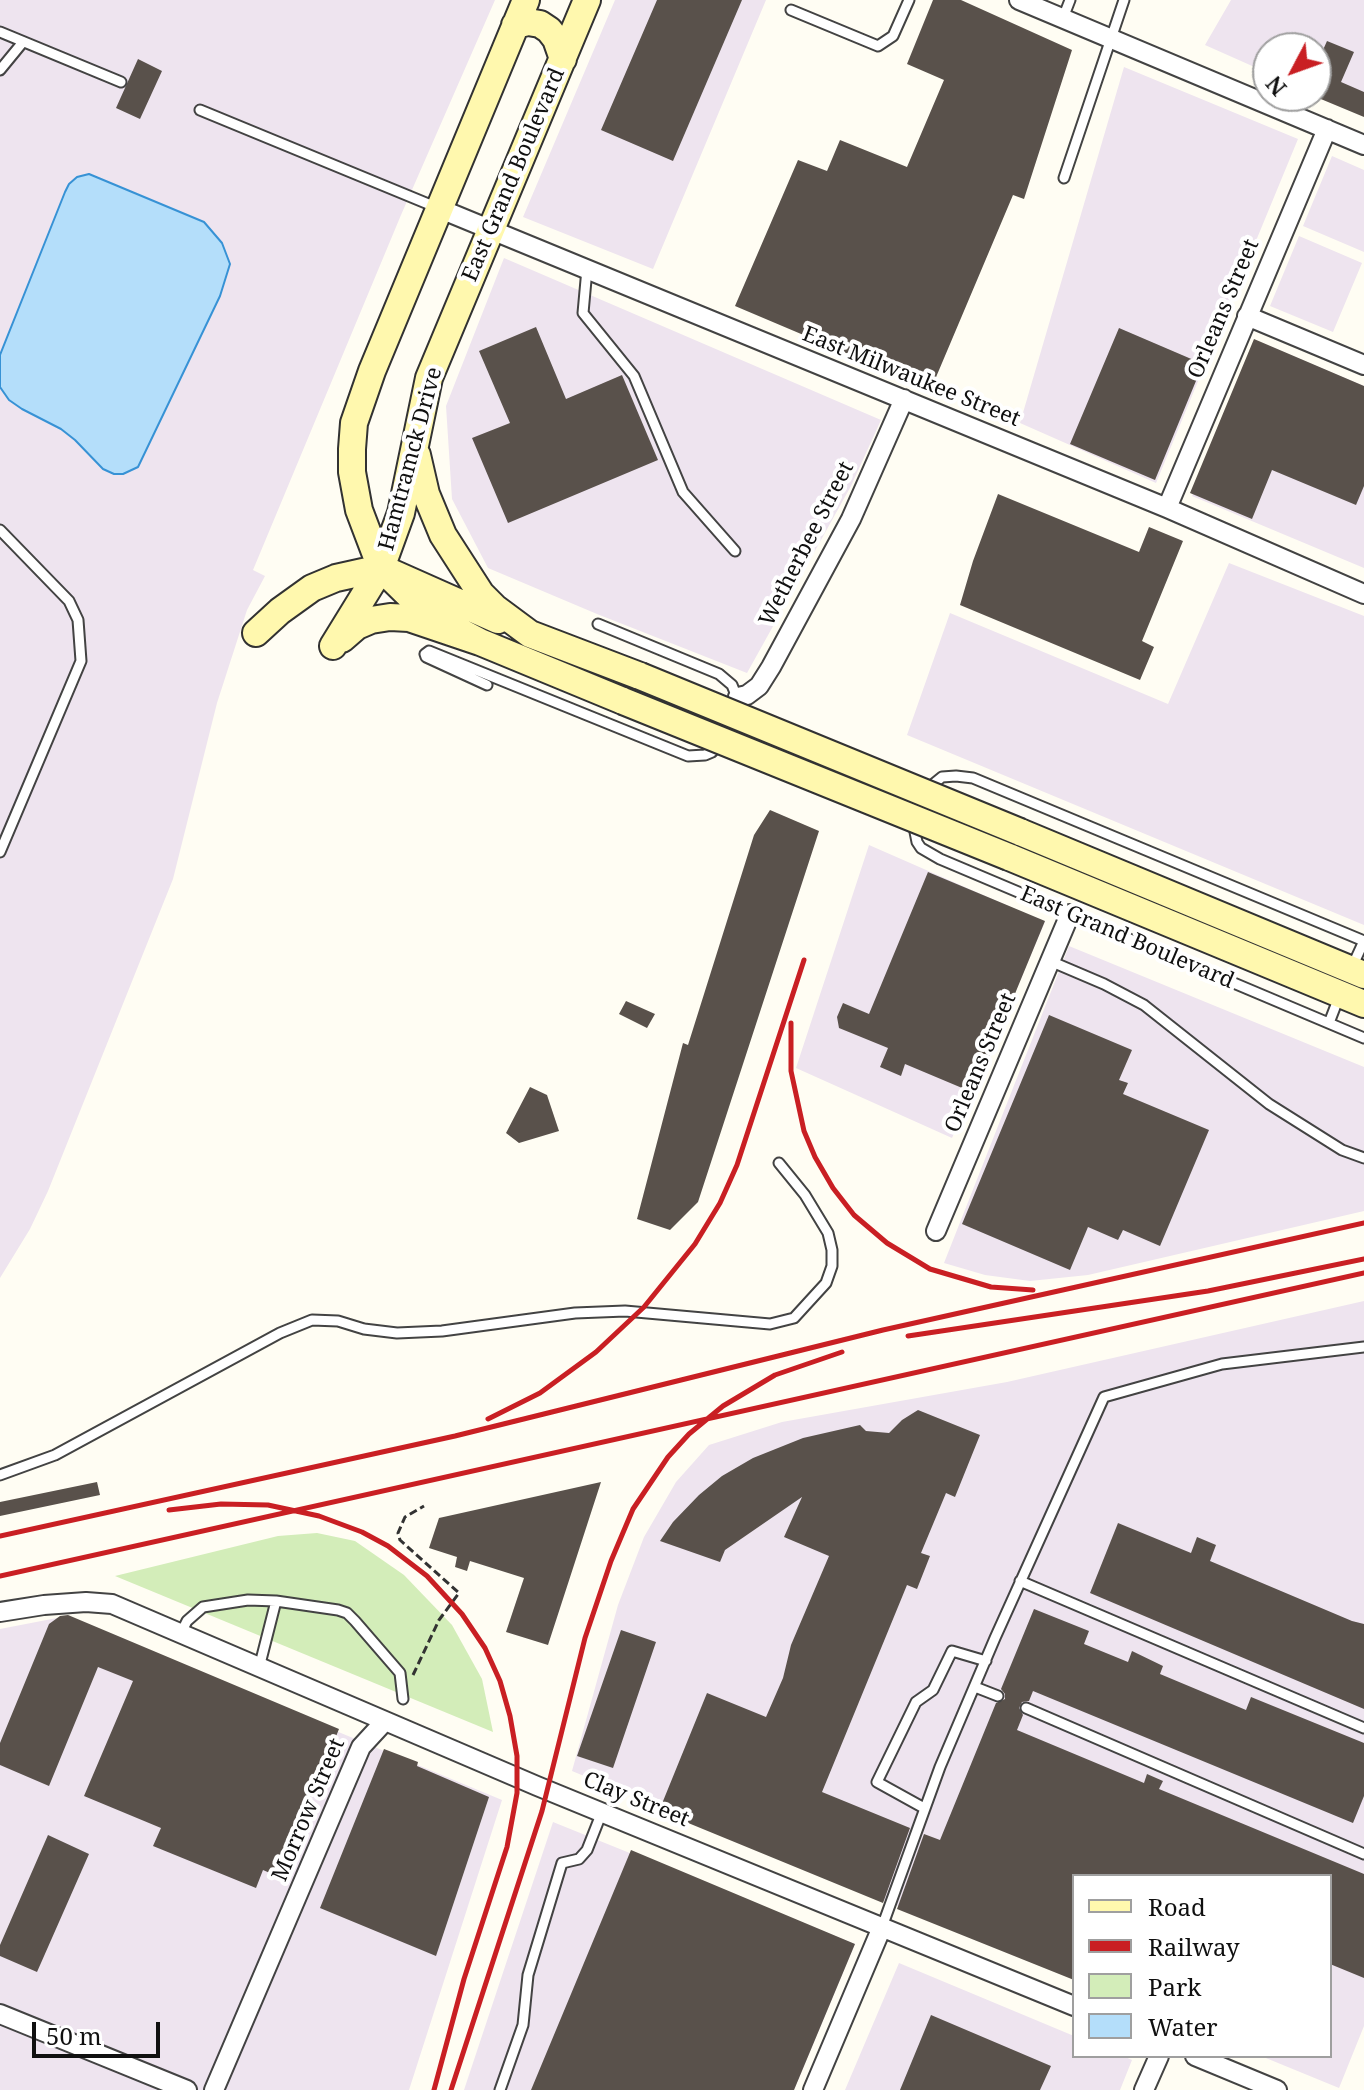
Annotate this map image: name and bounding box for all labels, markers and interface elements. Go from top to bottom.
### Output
north arrow [1252,32,1332,112]
street label: East Grand Boulevard [457,64,571,286]
text: N [1258,70,1292,103]
street label: Orleans Street [1183,235,1265,383]
street label: East Milwaukee Street [798,321,1024,433]
street label: Hamtramck Drive [374,364,448,554]
street label: Wetherbee Street [754,457,860,631]
street label: East Grand Boulevard [1016,881,1238,995]
street label: Orleans Street [940,989,1022,1137]
street label: Morrow Street [267,1735,351,1885]
street label: Clay Street [579,1767,693,1833]
legend [1072,1874,1332,2058]
text: Road [1148,1890,1206,1923]
text: Railway [1148,1930,1240,1963]
text: Park [1148,1970,1201,2003]
scale bar [36,2006,164,2056]
text: Water [1148,2010,1218,2043]
text: 50 m [46,2019,102,2052]

